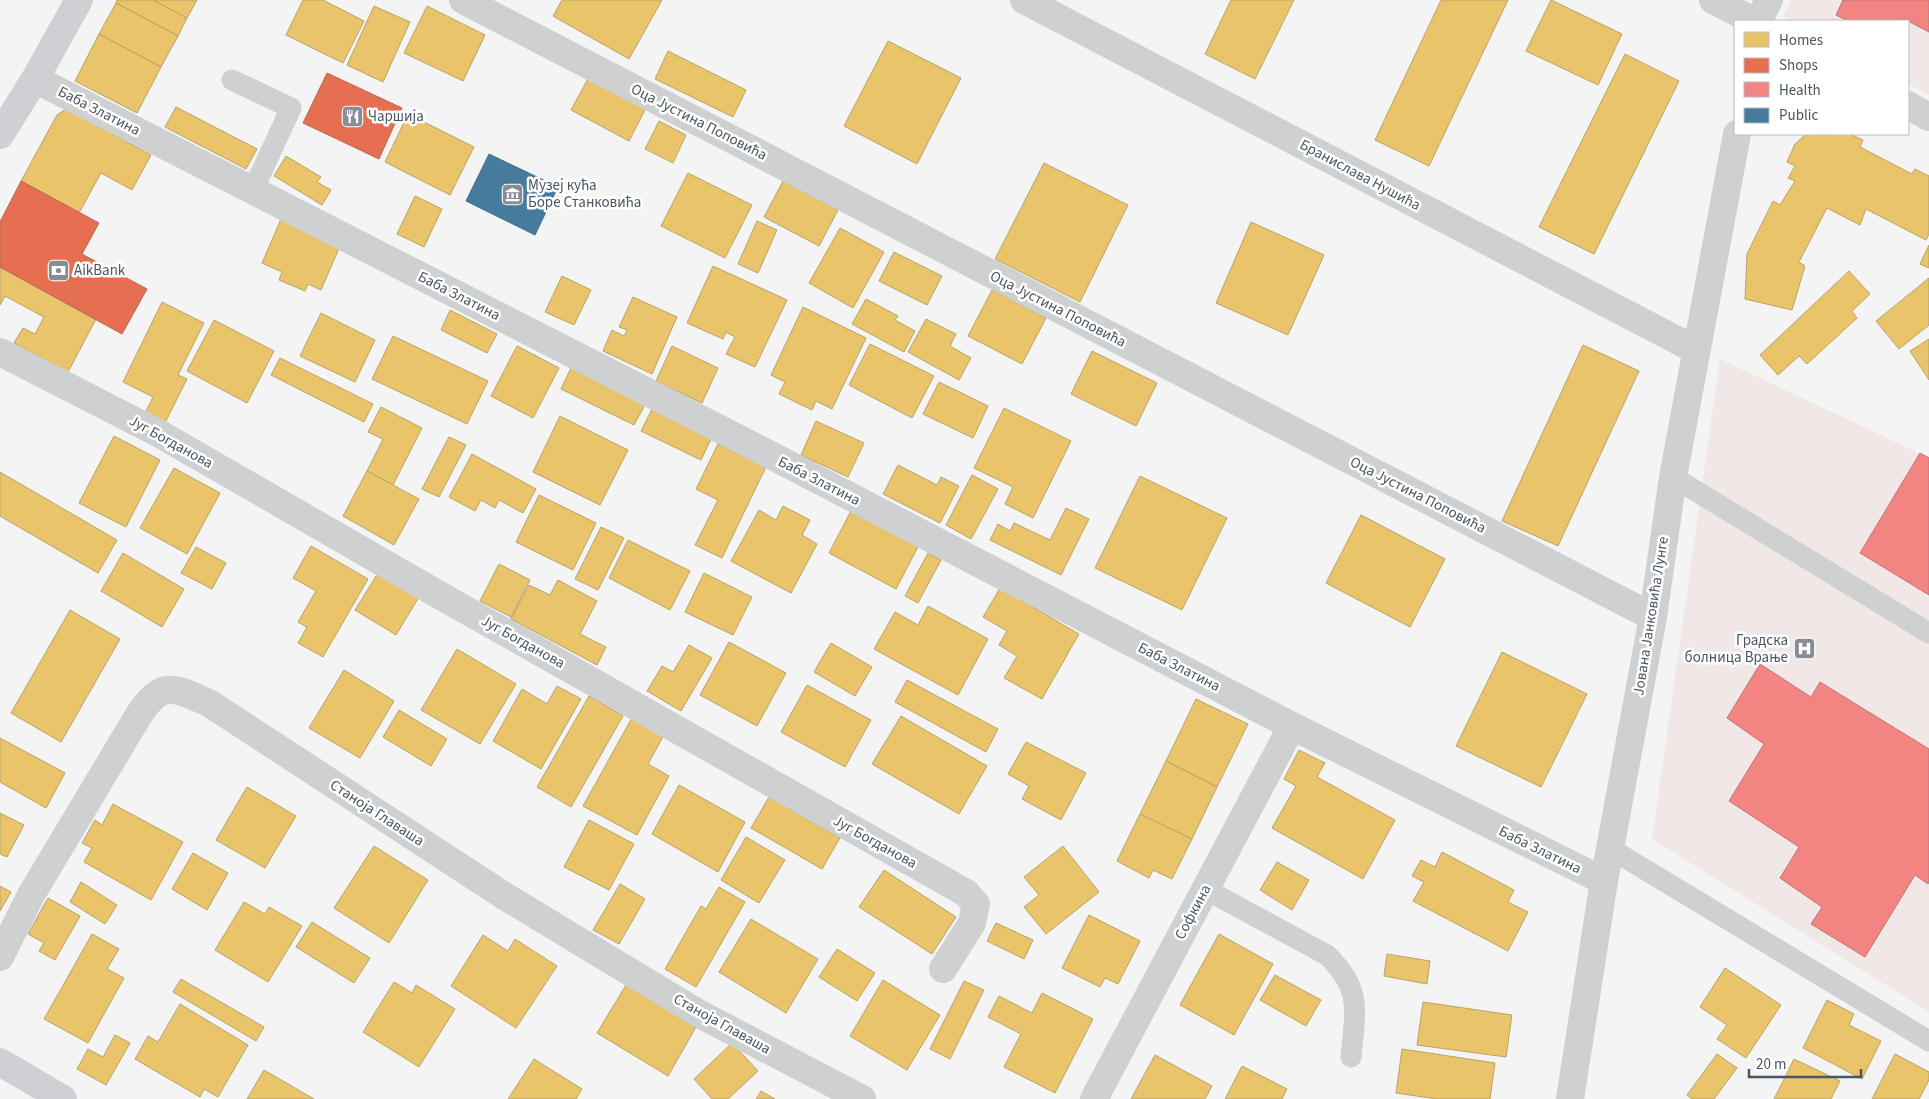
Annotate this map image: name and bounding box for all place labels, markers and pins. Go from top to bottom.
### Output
restaurant icon: Чаршија [340,104,364,128]
place label: Чаршија [368,106,424,127]
place label: Музеј кућа Боре Станковића [528,175,641,213]
museum icon: Музеј кућа Боре Станковића [500,182,524,206]
bank icon: AikBank [46,258,70,282]
place label: AikBank [74,260,126,281]
place label: Градска болница Врање [1685,630,1788,668]
hospital icon: Градска болница Врање [1792,637,1816,661]

